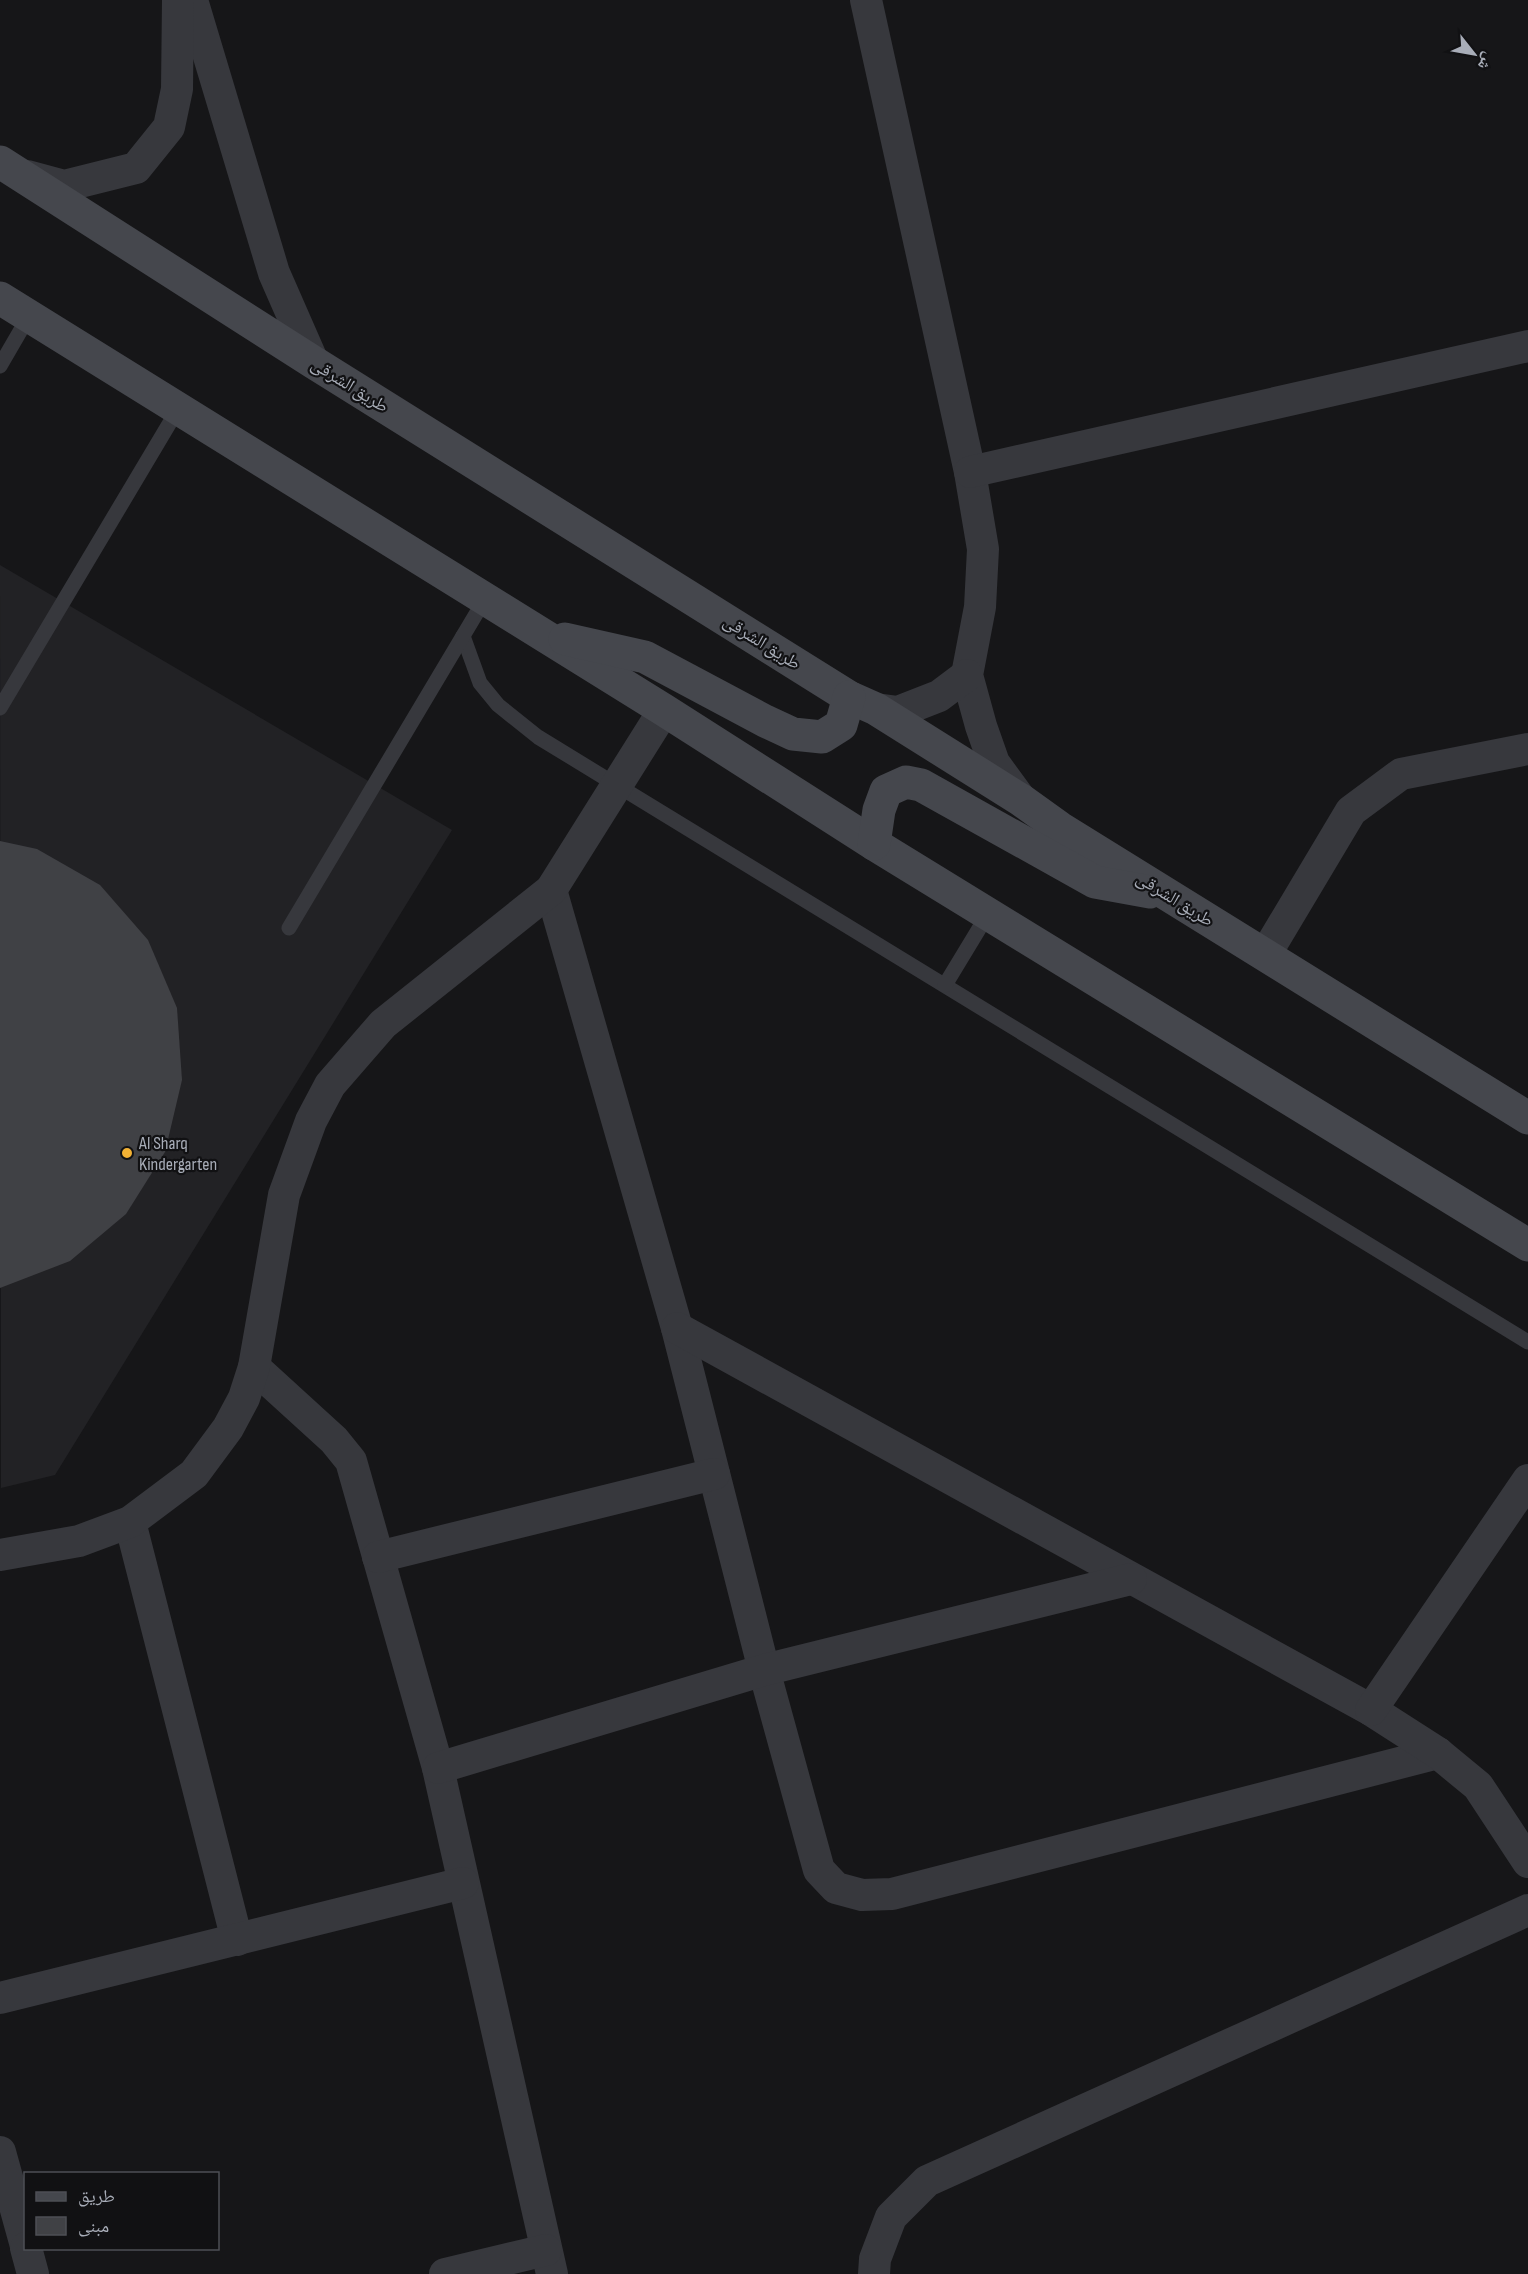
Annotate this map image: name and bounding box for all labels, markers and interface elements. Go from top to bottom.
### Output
north arrow [1444,24,1504,84]
text: ش [1473,49,1498,73]
street label: طريق الشرقى [307,353,392,417]
street label: طريق الشرقى [719,610,804,674]
street label: طريق الشرقى [1132,867,1217,931]
place label: Al Sharq Kindergarten [138,1133,217,1175]
marker: Al Sharq Kindergarten [120,1146,134,1160]
legend [24,2172,219,2250]
text: طريق [78,2186,115,2207]
text: مبنى [78,2216,109,2237]

